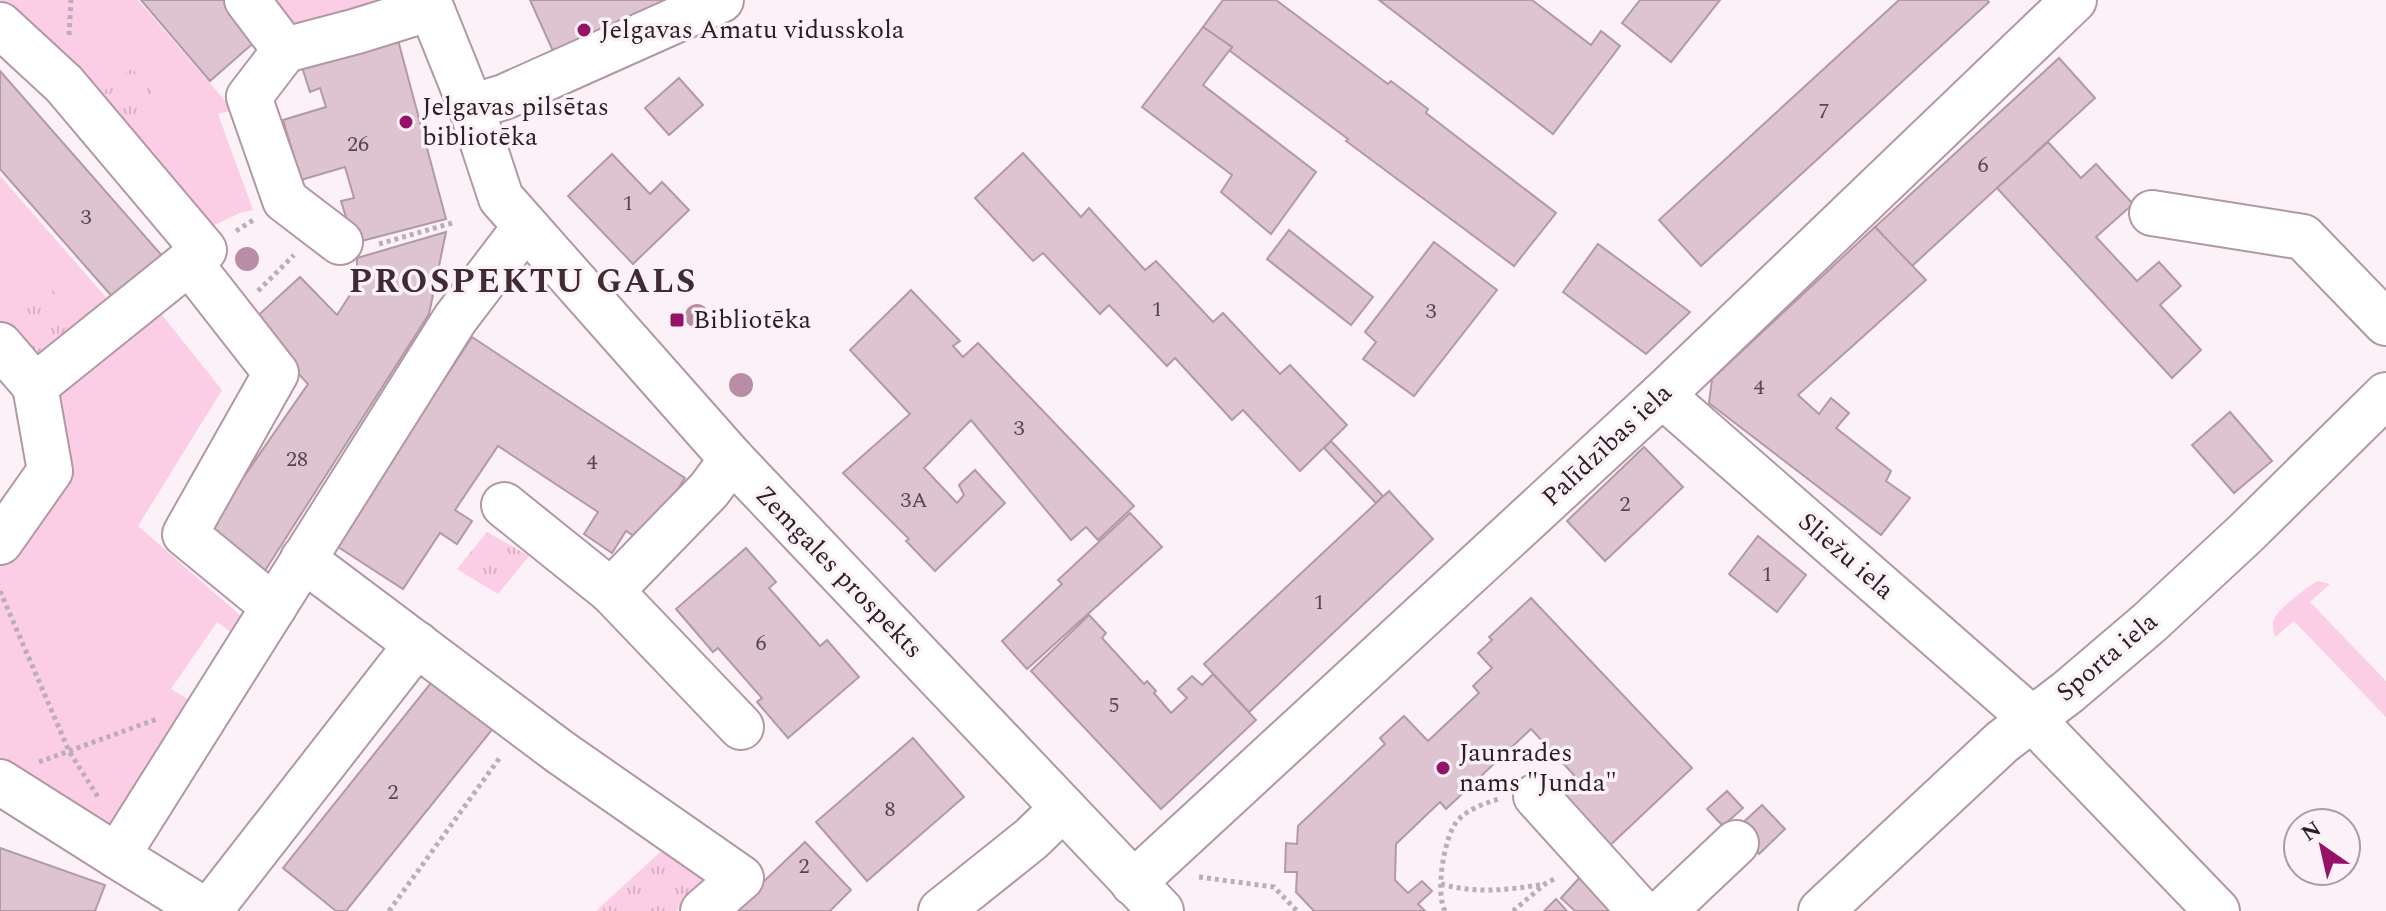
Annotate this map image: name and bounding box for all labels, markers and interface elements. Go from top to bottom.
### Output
place label: Jelgavas Amatu vidusskola [600,10,905,50]
marker: Jelgavas Amatu vidusskola [575,21,593,39]
place label: Jelgavas pilsētas bibliotēka [422,87,609,157]
house number: 7 [1818,95,1830,128]
marker: Jelgavas pilsētas bibliotēka [397,113,415,131]
house number: 26 [347,128,369,161]
house number: 6 [1977,149,1989,182]
house number: 1 [622,187,634,220]
house number: 3 [80,201,92,234]
district label: PROSPEKTU GALS [349,256,697,308]
house number: 1 [1151,293,1163,326]
house number: 3 [1425,295,1437,328]
place label: Bibliotēka [693,300,812,340]
marker: Bibliotēka [668,311,686,329]
house number: 4 [1753,371,1765,404]
street label: Palīdzības iela [1533,374,1681,516]
house number: 3 [1013,412,1025,445]
house number: 28 [286,443,308,476]
house number: 4 [586,446,598,479]
street label: Zemgales prospekts [745,476,933,668]
house number: 3A [900,484,928,517]
house number: 2 [1619,488,1631,521]
street label: Sliežu iela [1789,503,1903,610]
house number: 1 [1761,558,1773,591]
house number: 1 [1313,586,1325,619]
street label: Sporta iela [2047,602,2167,712]
house number: 6 [755,627,767,660]
house number: 5 [1108,689,1120,722]
place label: Jaunrades nams "Junda" [1459,733,1617,803]
marker: Jaunrades nams "Junda" [1434,759,1452,777]
house number: 2 [387,776,399,809]
house number: 8 [884,793,896,826]
north arrow [2282,807,2362,887]
text: N [2295,813,2328,850]
house number: 2 [798,850,810,883]

